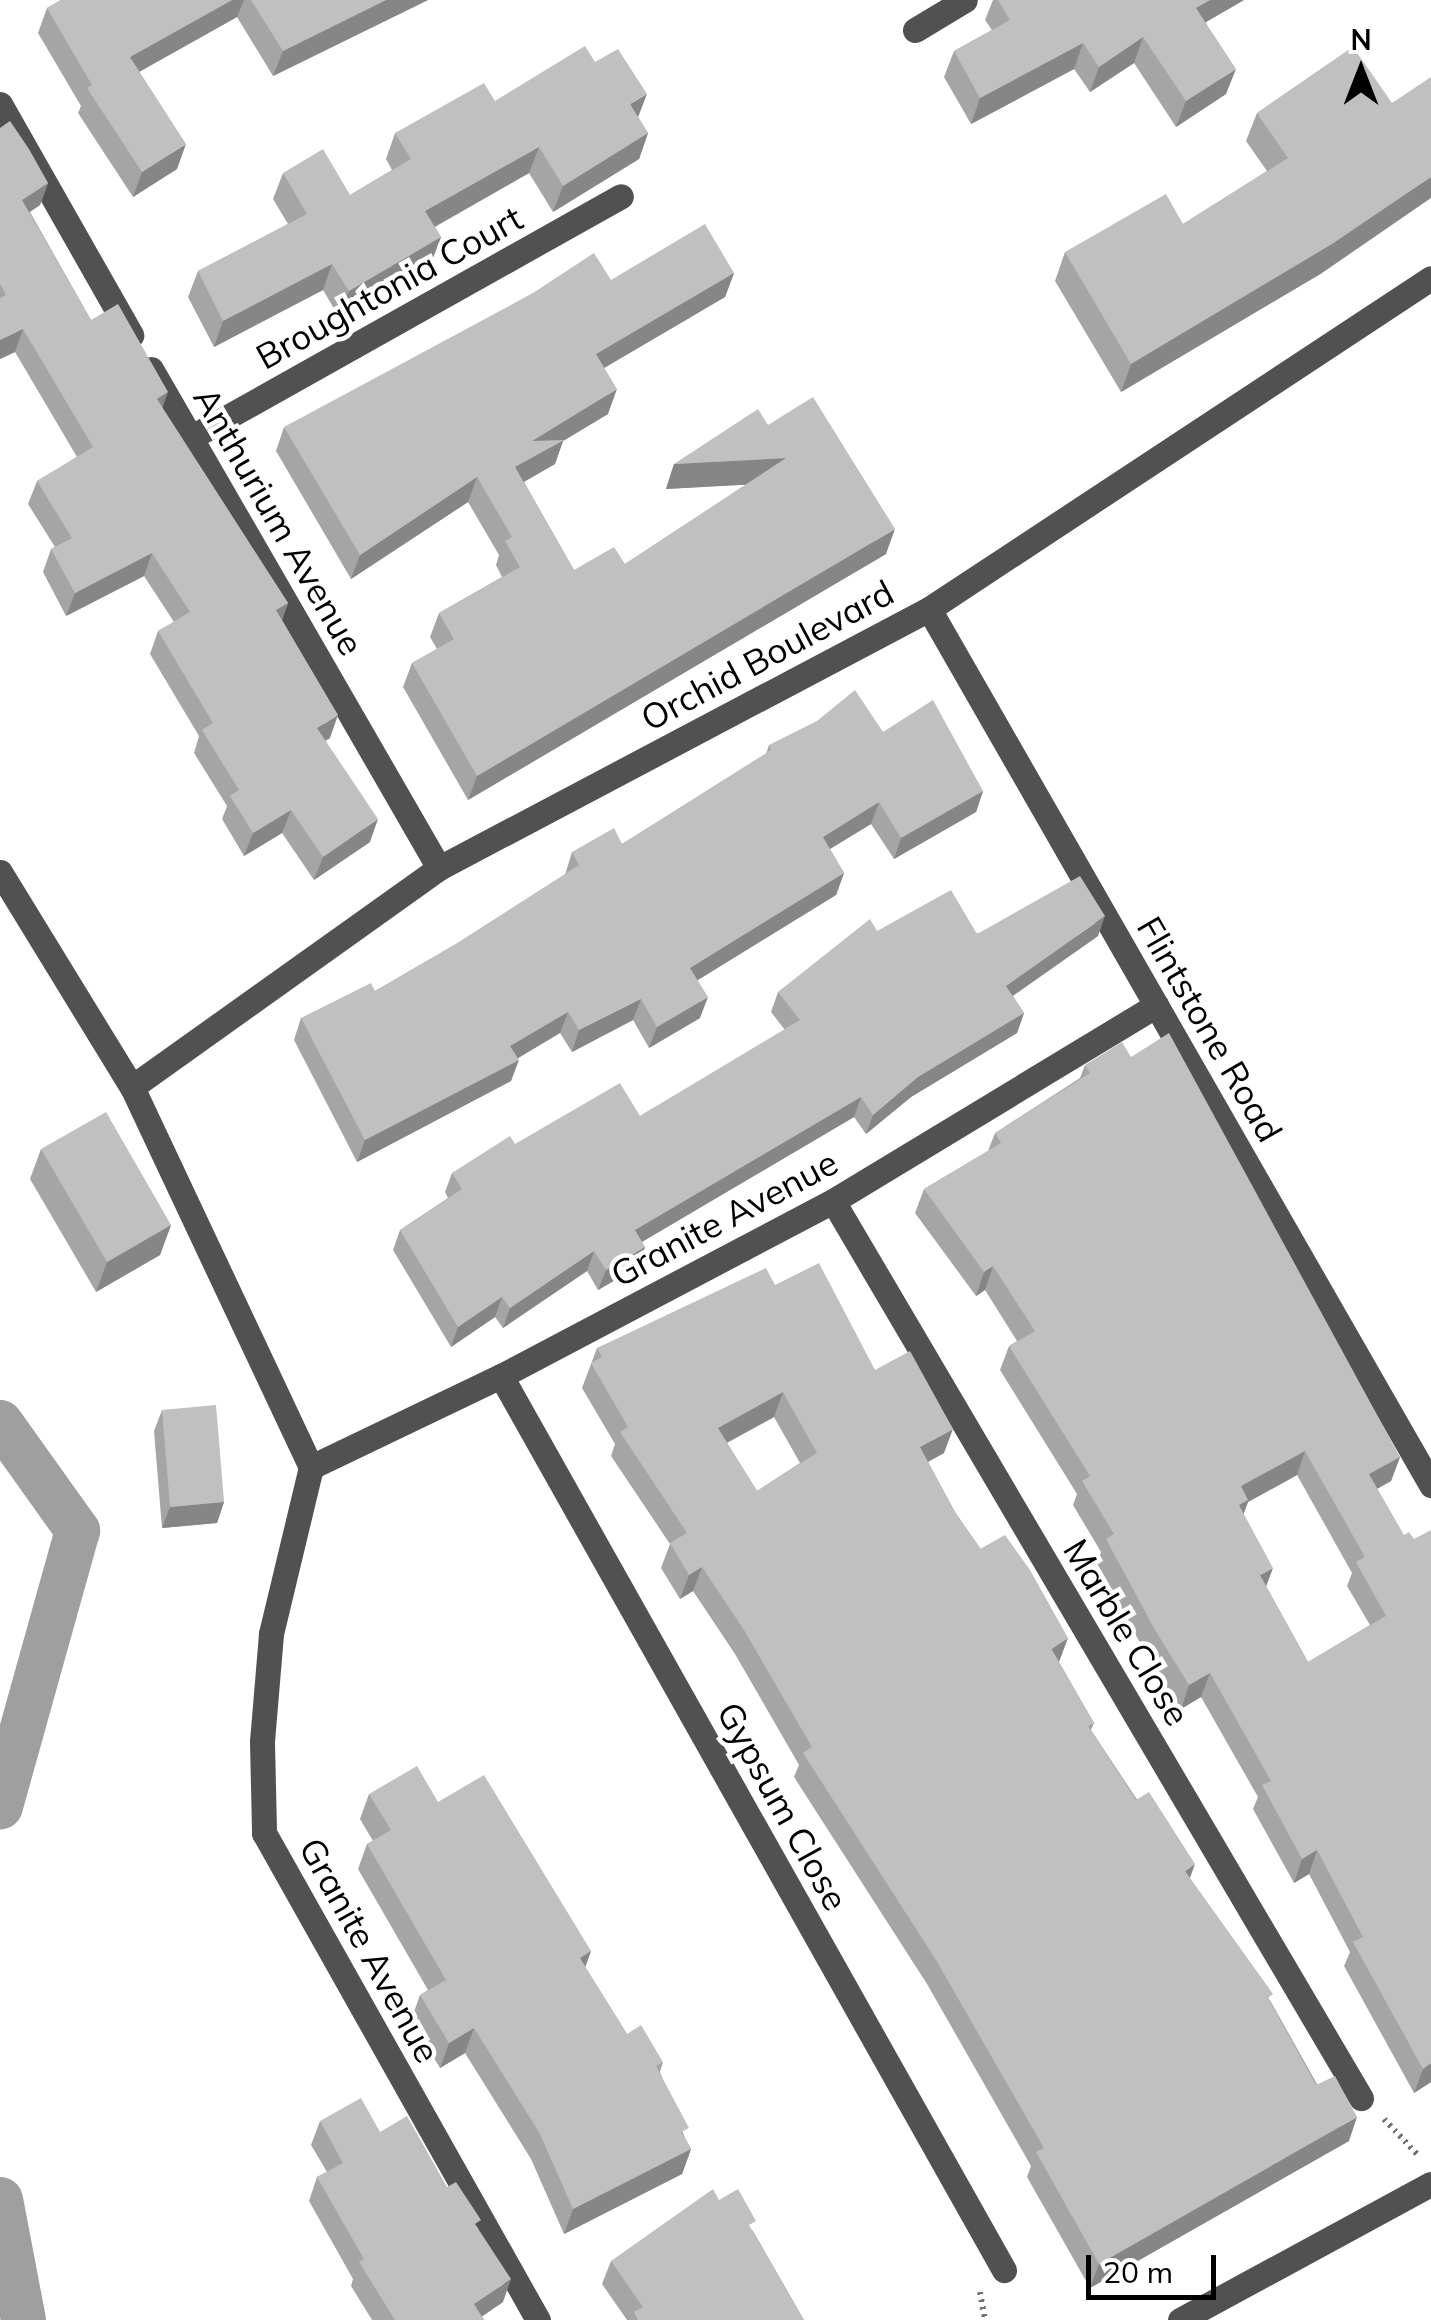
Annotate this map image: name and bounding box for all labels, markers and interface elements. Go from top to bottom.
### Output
north arrow [1311,20,1411,120]
text: N [1350,22,1372,57]
street label: Broughtonia Court [249,196,529,378]
street label: Anthurium Avenue [185,380,373,662]
street label: Orchid Boulevard [634,571,900,739]
street label: Flintstone Road [1129,909,1291,1149]
street label: Granite Avenue [604,1141,844,1295]
street label: Marble Close [1055,1531,1199,1733]
street label: Gypsum Close [709,1695,857,1917]
street label: Granite Avenue [291,1830,449,2070]
scale bar [1091,2235,1221,2297]
text: 20 m [1103,2253,1173,2291]

